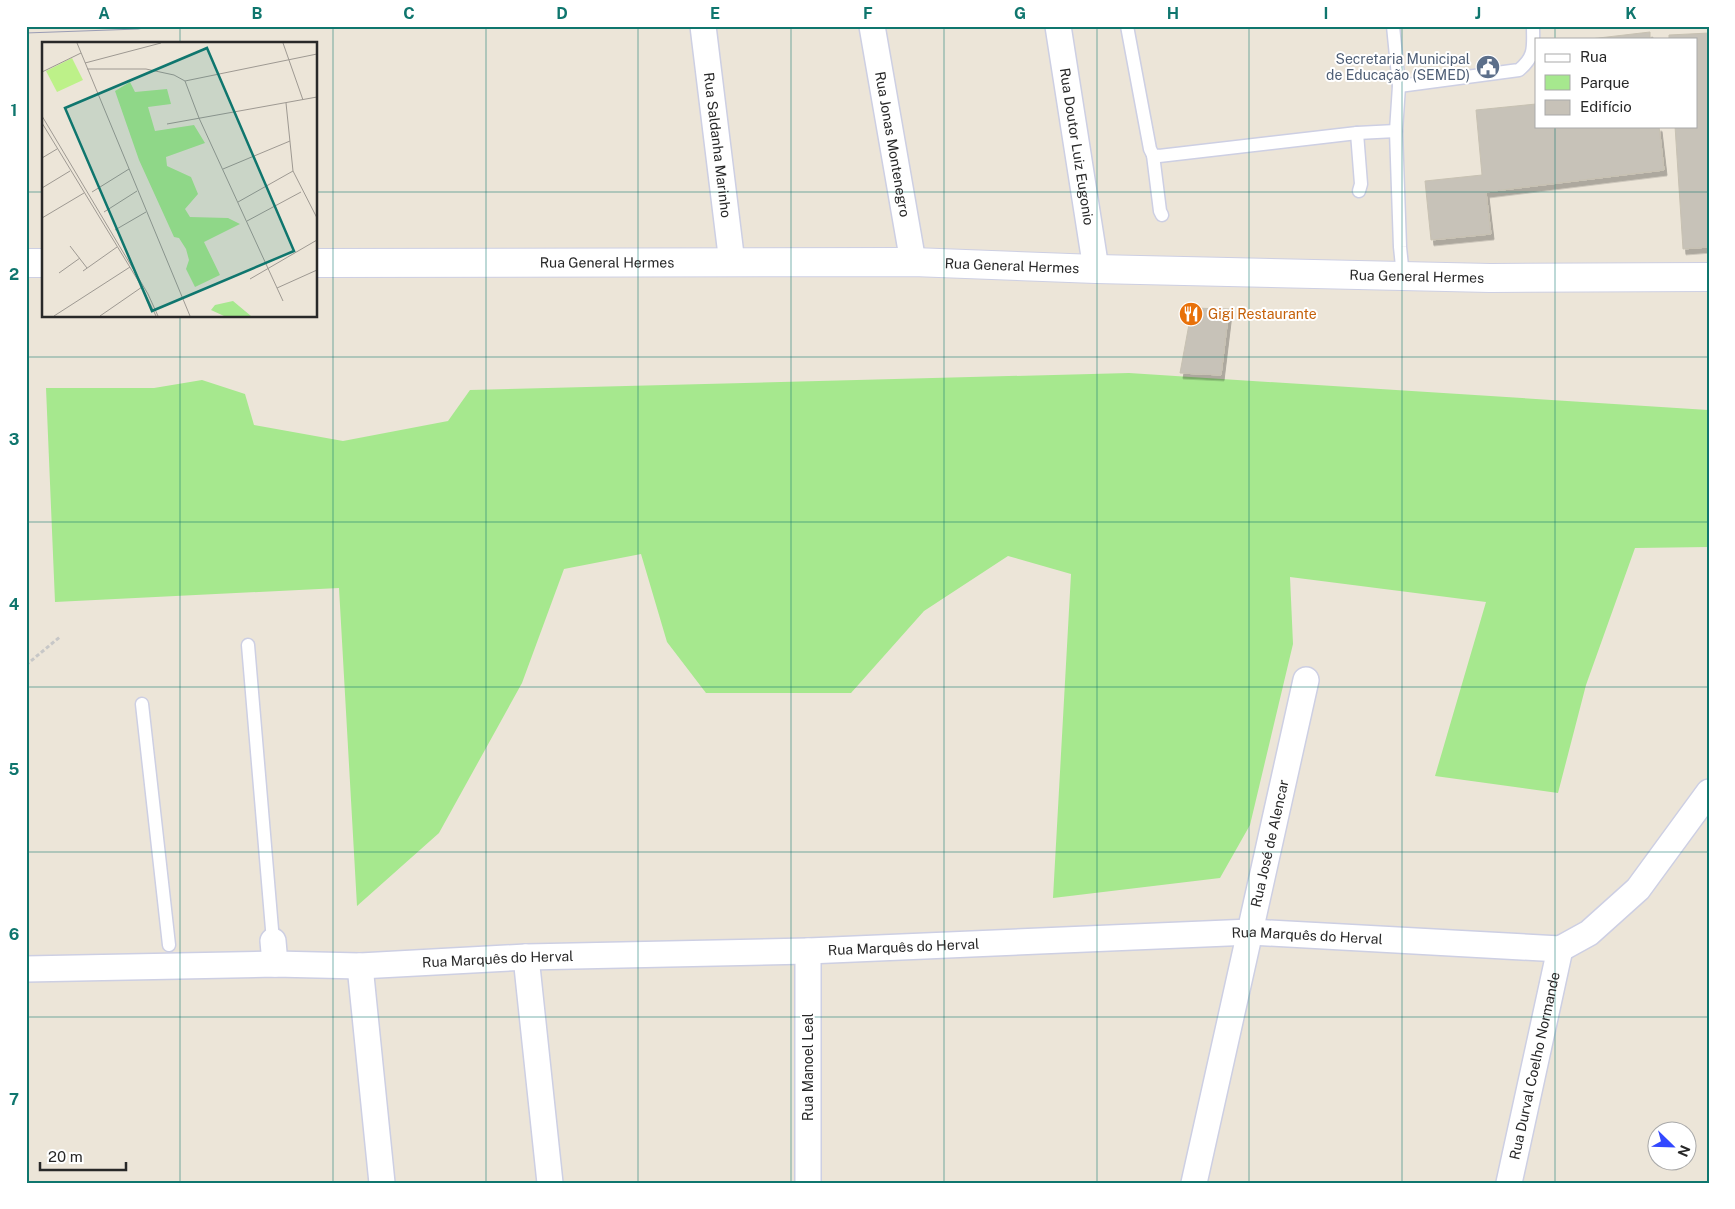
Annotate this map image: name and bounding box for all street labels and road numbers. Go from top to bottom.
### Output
street label: Rua Doutor Luiz Eugonio [1057,67,1097,226]
street label: Rua Jonas Montenegro [872,70,913,218]
street label: Rua Saldanha Marinho [701,72,734,219]
street label: Rua General Hermes [540,254,674,271]
street label: Rua General Hermes [944,255,1080,276]
street label: Rua General Hermes [1349,267,1484,286]
street label: Rua José de Alencar [1248,778,1292,909]
street label: Rua Marquês do Herval [1231,924,1383,947]
street label: Rua Marquês do Herval [827,936,980,958]
street label: Rua Marquês do Herval [422,948,574,971]
street label: Rua Durval Coelho Normande [1506,970,1563,1161]
street label: Rua Manoel Leal [800,1013,816,1121]

